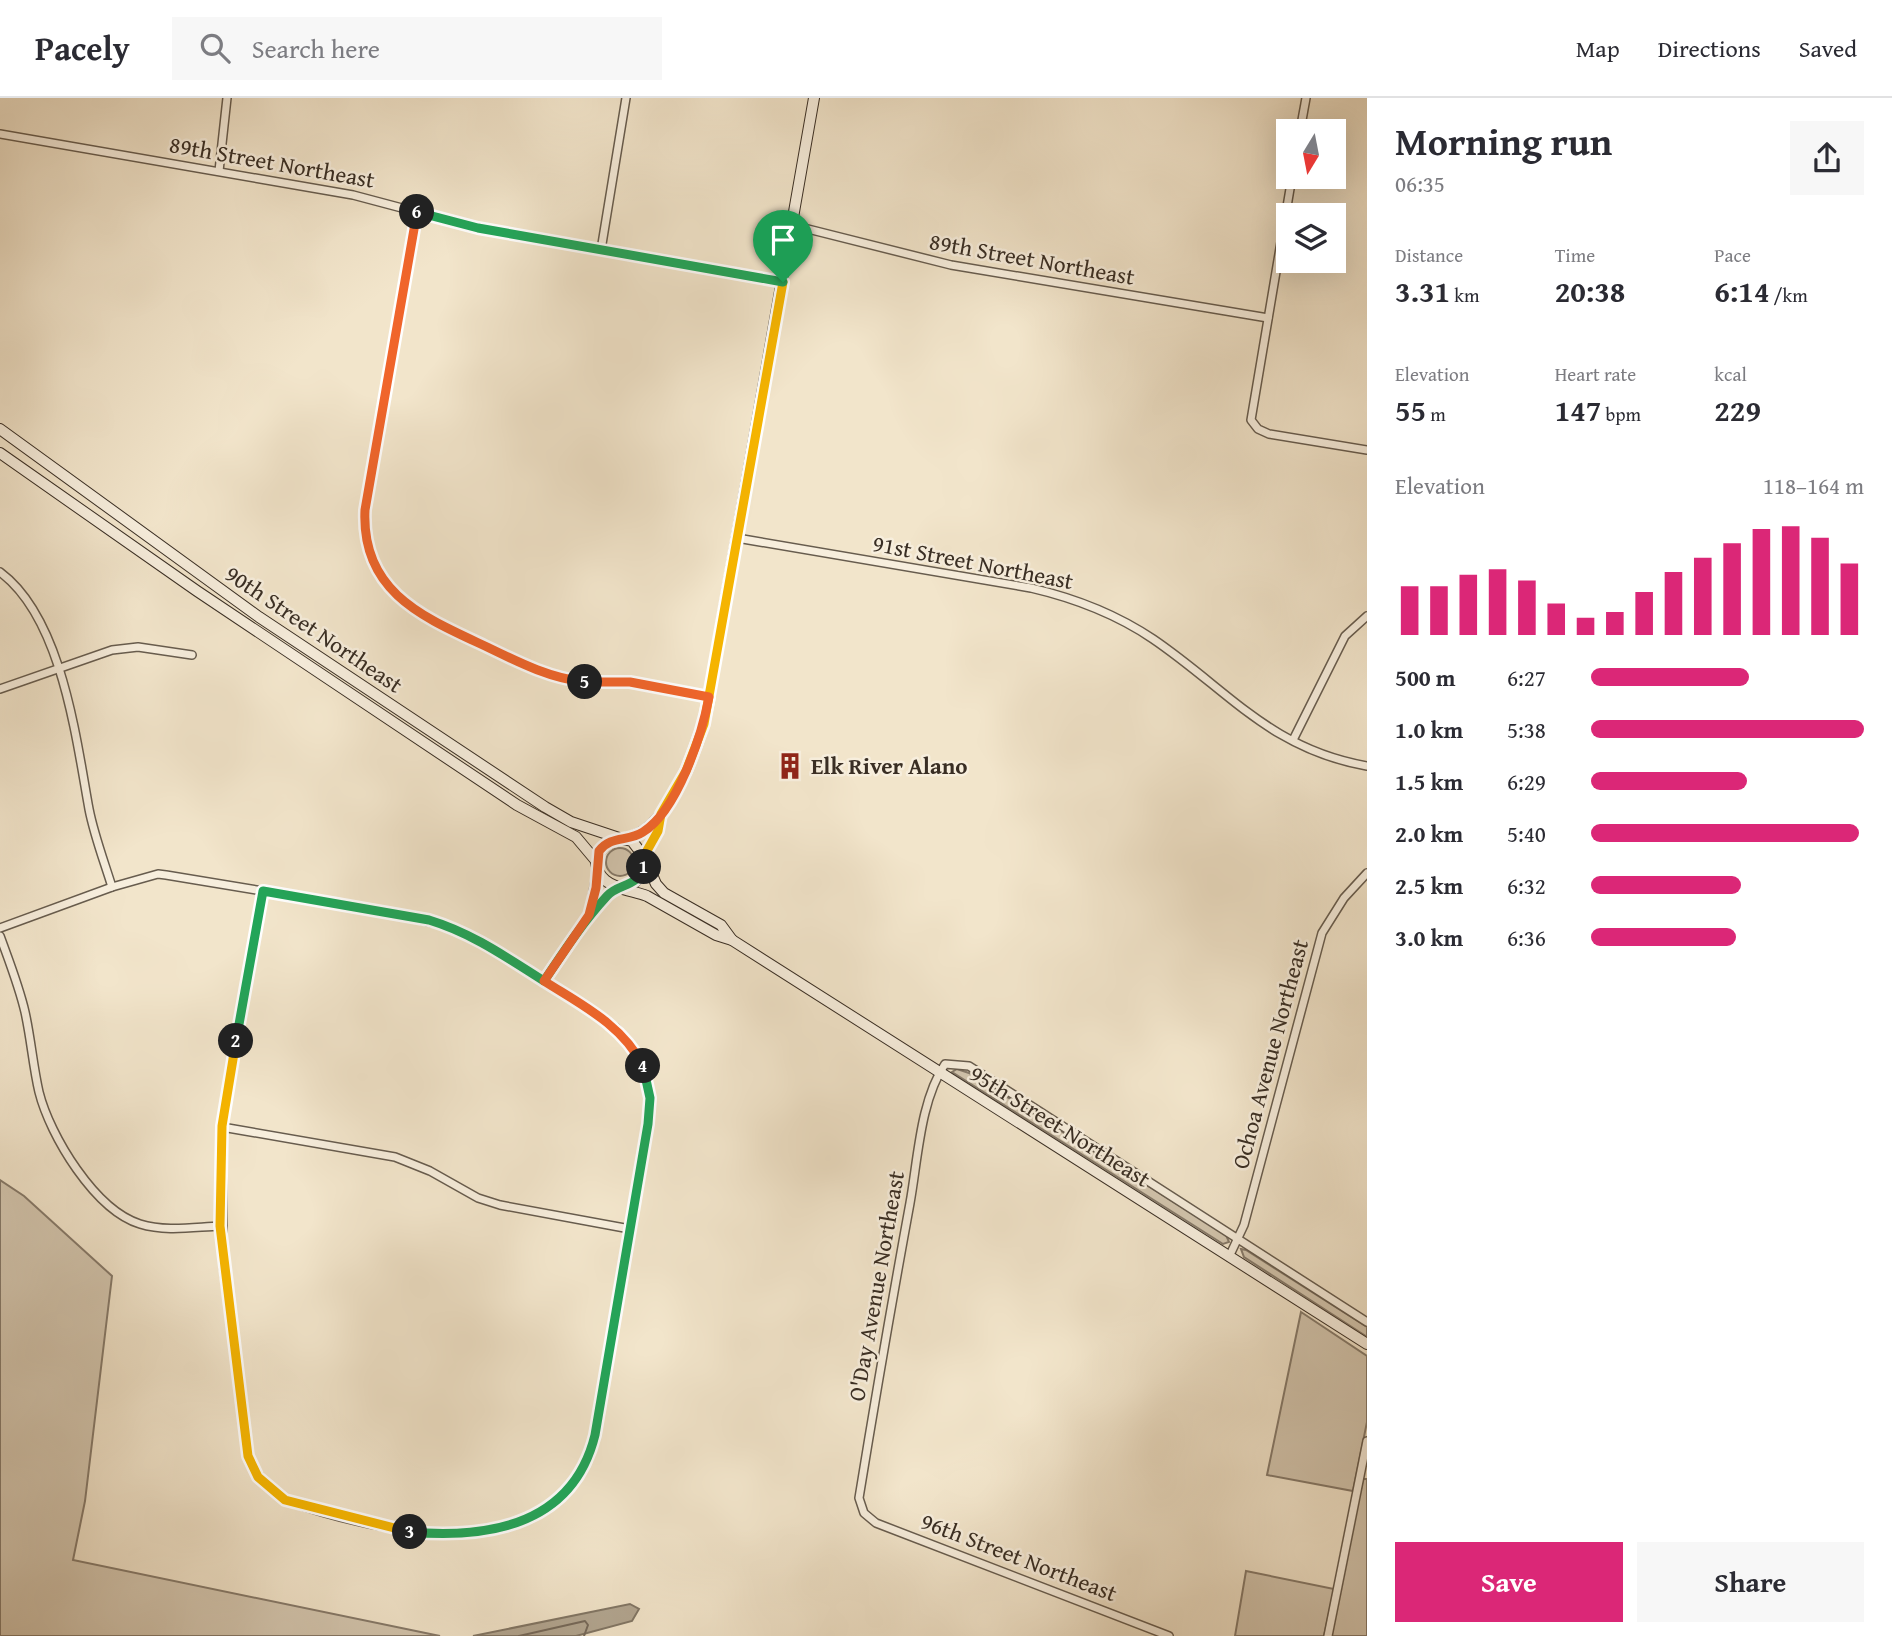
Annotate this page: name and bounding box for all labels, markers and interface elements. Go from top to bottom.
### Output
search box [172,17,662,80]
text: Pacely [35,24,130,72]
icon: search [196,29,234,67]
text: Search here [252,29,380,68]
text: Map [1576,31,1620,66]
text: Directions [1658,31,1761,66]
text: Saved [1799,31,1857,66]
text: Morning run [1395,113,1612,169]
north arrow [1276,119,1346,189]
map controls [1276,119,1346,273]
button: share [1790,121,1864,195]
street label: 89th Street Northeast [167,127,377,196]
text: 06:35 [1395,167,1445,200]
pin: 6 [400,194,434,230]
text: 6 [412,197,421,225]
button: layers [1276,203,1346,273]
pin [753,210,813,282]
icon: arrive [764,221,802,259]
street label: 89th Street Northeast [927,224,1137,293]
text: Distance [1395,241,1463,269]
text: Time [1555,241,1595,269]
text: Pace [1714,241,1751,269]
text: 3.31 [1395,269,1450,313]
text: 20:38 [1555,269,1625,313]
text: 6:14 [1714,269,1769,313]
text: km [1450,281,1479,309]
text: /km [1769,281,1808,309]
text: Elevation [1395,360,1469,388]
text: Heart rate [1555,360,1636,388]
text: kcal [1714,360,1747,388]
text: 55 [1395,388,1426,432]
text: 147 [1555,388,1601,432]
text: 229 [1714,388,1761,432]
text: m [1426,400,1446,428]
text: bpm [1601,400,1641,428]
text: Elevation [1395,469,1485,502]
text: 118–164 m [1763,469,1864,502]
street label: 91st Street Northeast [870,526,1076,597]
street label: 90th Street Northeast [219,557,410,700]
text: 500 m [1395,661,1456,694]
text: 6:27 [1507,661,1546,694]
pin: 5 [568,664,602,700]
text: 5 [580,667,589,695]
text: 1.0 km [1395,713,1463,746]
text: 5:38 [1507,713,1546,746]
place label: Elk River Alano [811,749,968,782]
building icon: Elk River Alano [775,751,805,781]
text: 1.5 km [1395,765,1463,798]
text: 6:29 [1507,765,1546,798]
text: 2.0 km [1395,817,1463,850]
text: 5:40 [1507,817,1546,850]
pin: 1 [626,850,662,884]
text: 1 [639,852,648,880]
text: 2.5 km [1395,869,1463,902]
text: 6:32 [1507,869,1546,902]
text: 3.0 km [1395,921,1463,954]
text: 6:36 [1507,921,1546,954]
street label: Ochoa Avenue Northeast [1223,935,1316,1172]
pin: 2 [218,1024,254,1058]
text: 2 [231,1026,240,1054]
pin: 4 [626,1048,660,1084]
text: 4 [638,1051,647,1079]
street label: 95th Street Northeast [963,1057,1157,1195]
street label: O'Day Avenue Northeast [839,1168,912,1404]
street label: 96th Street Northeast [916,1504,1122,1609]
pin: 3 [392,1514,428,1550]
text: 3 [405,1517,414,1545]
button: Save [1395,1542,1623,1622]
button: Share [1637,1542,1864,1622]

